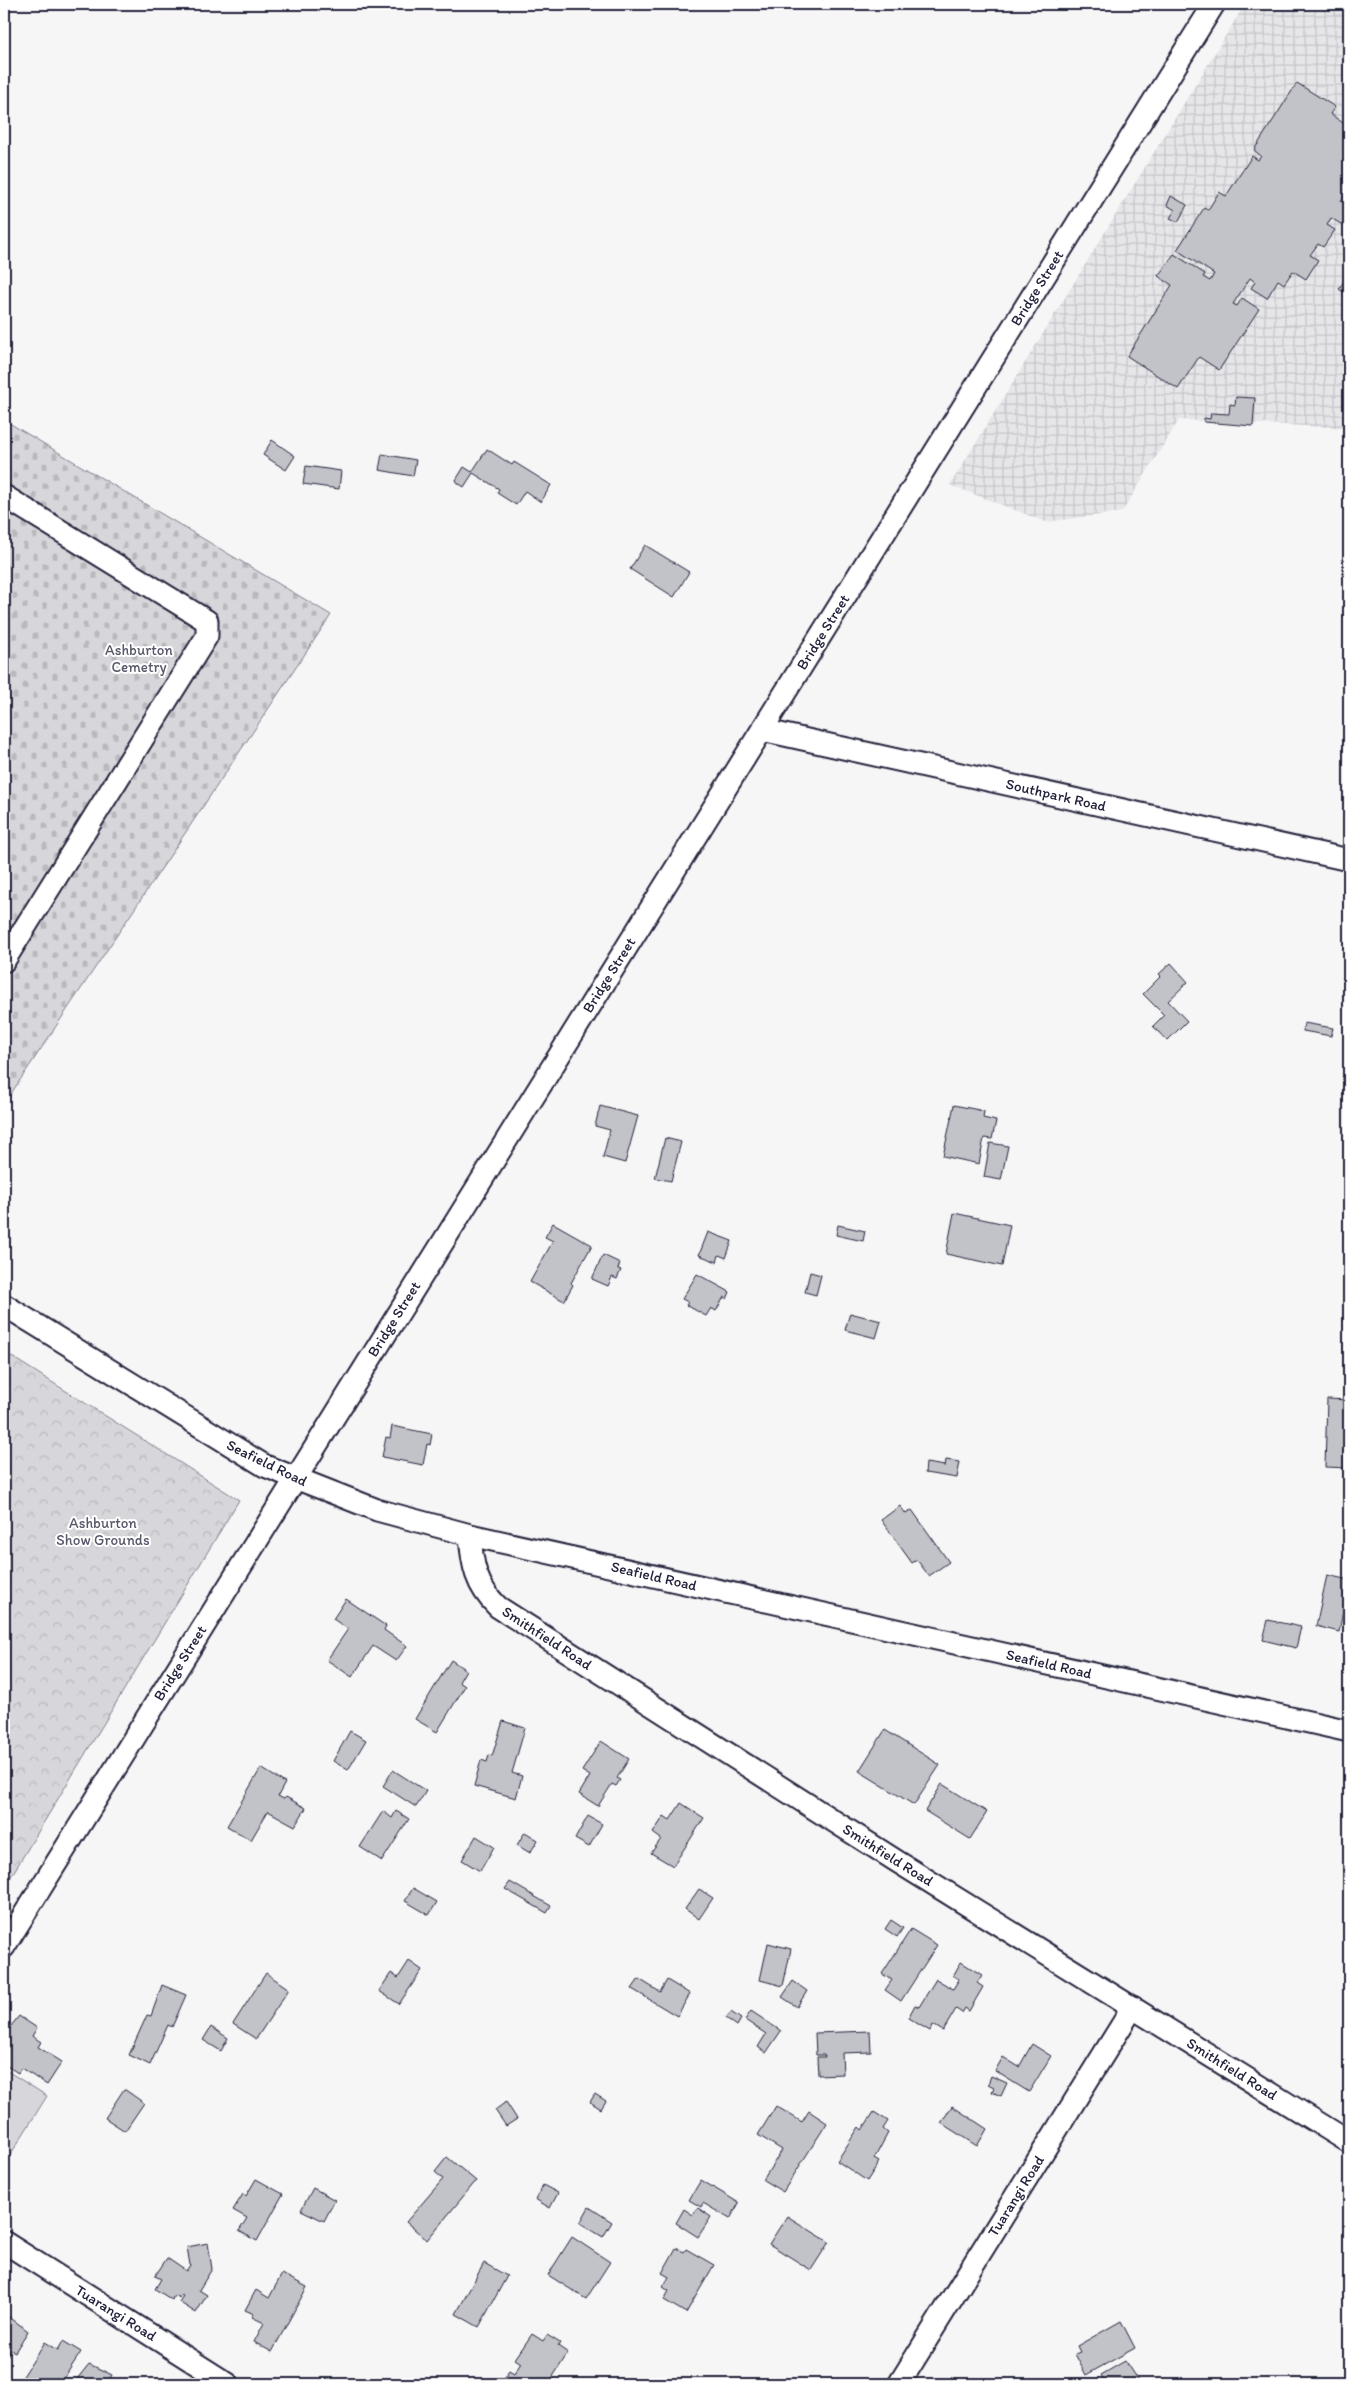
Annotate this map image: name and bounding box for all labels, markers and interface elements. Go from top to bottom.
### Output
street label: Bridge Street [1007,247,1067,329]
street label: Bridge Street [793,591,853,673]
park label: Ashburton Cemetry [105,641,173,676]
street label: Southpark Road [1004,775,1108,815]
street label: Bridge Street [579,934,639,1016]
street label: Bridge Street [364,1278,424,1360]
street label: Seafield Road [224,1436,310,1490]
park label: Ashburton Show Grounds [56,1514,150,1549]
street label: Seafield Road [609,1557,699,1595]
street label: Smithfield Road [499,1602,595,1674]
street label: Bridge Street [150,1622,210,1704]
street label: Seafield Road [1004,1645,1094,1683]
street label: Smithfield Road [839,1820,937,1890]
street label: Smithfield Road [1183,2034,1281,2104]
street label: Tuarangi Road [984,2151,1048,2240]
street label: Tuarangi Road [72,2281,161,2345]

